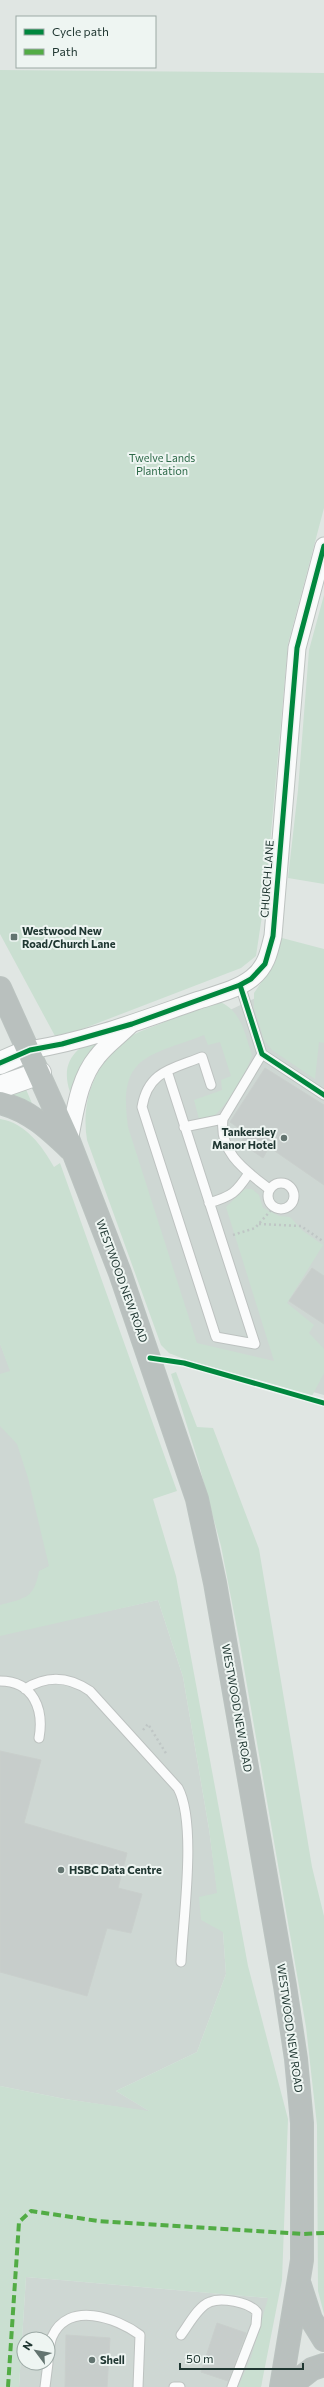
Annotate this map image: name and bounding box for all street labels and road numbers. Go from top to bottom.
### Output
street label: CHURCH LANE [257,840,276,918]
street label: WESTWOOD NEW ROAD [94,1218,151,1344]
street label: WESTWOOD NEW ROAD [220,1643,255,1773]
street label: WESTWOOD NEW ROAD [275,1963,306,2093]

